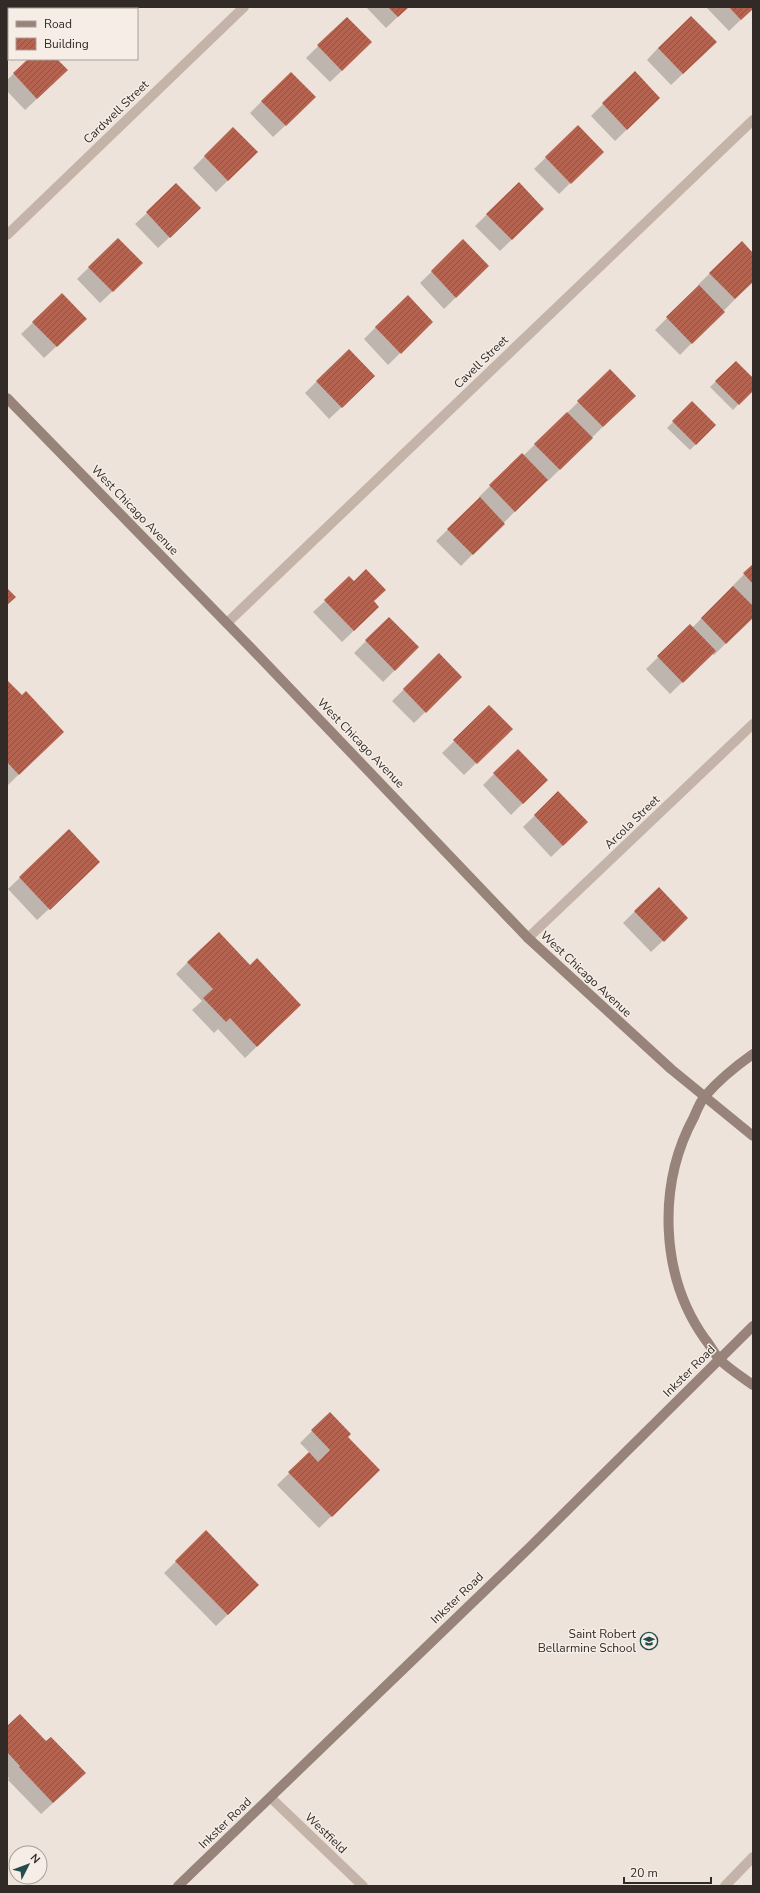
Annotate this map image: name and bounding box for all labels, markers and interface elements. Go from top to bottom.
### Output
legend [8,8,138,60]
text: Road [44,16,72,32]
text: Building [44,36,89,52]
street label: Cardwell Street [80,76,153,147]
street label: Cavell Street [450,332,512,392]
street label: West Chicago Avenue [88,462,182,558]
street label: West Chicago Avenue [314,695,408,791]
street label: Arcola Street [601,791,664,852]
street label: West Chicago Avenue [537,928,635,1020]
street label: Inkster Road [660,1342,718,1400]
street label: Inkster Road [427,1569,487,1627]
place label: Saint Robert Bellarmine School [538,1626,637,1656]
school or university icon: Saint Robert Bellarmine School [639,1631,659,1651]
street label: Inkster Road [195,1794,255,1852]
street label: Westfield [302,1809,350,1857]
north arrow [8,1845,48,1885]
text: N [27,1851,43,1867]
scale bar [624,1859,711,1885]
text: 20 m [630,1865,658,1881]

